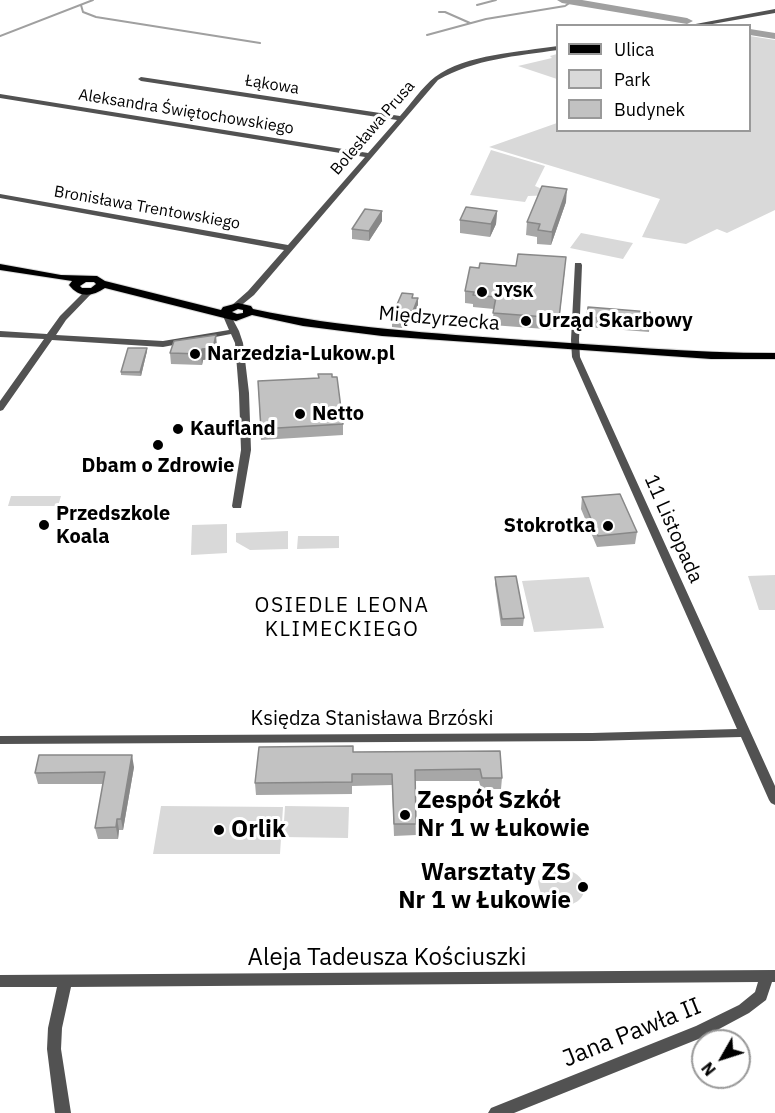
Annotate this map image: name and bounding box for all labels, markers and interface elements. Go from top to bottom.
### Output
legend [556,24,751,132]
text: Ulica [614,38,654,61]
text: Park [614,68,650,91]
street label: Łąkowa [244,71,300,99]
street label: Bolesława Prusa [327,77,419,179]
street label: Aleksandra Świętochowskiego [77,85,295,139]
text: Budynek [614,98,685,121]
street label: Bronisława Trentowskiego [52,182,242,234]
place label: JYSK [494,282,534,302]
marker: JYSK [475,285,489,299]
street label: Międzyrzecka [377,302,501,336]
place label: Urząd Skarbowy [538,309,693,333]
marker: Urząd Skarbowy [519,314,533,328]
place label: Narzedzia-Lukow.pl [207,342,395,366]
marker: Narzedzia-Lukow.pl [188,347,202,361]
place label: Netto [312,402,364,426]
marker: Netto [293,407,307,421]
place label: Kaufland [190,417,276,441]
marker: Kaufland [171,422,185,436]
marker: Dbam o Zdrowie [151,438,165,452]
place label: Dbam o Zdrowie [81,454,235,478]
street label: 11 Listopada [638,471,708,587]
place label: Przedszkole Koala [56,502,170,549]
place label: Stokrotka [504,514,596,538]
marker: Przedszkole Koala [37,518,51,532]
marker: Stokrotka [601,519,615,533]
district label: OSIEDLE LEONA KLIMECKIEGO [255,593,429,643]
street label: Księdza Stanisława Brzóski [251,707,493,731]
place label: Zespół Szkół Nr 1 w Łukowie [417,787,590,843]
marker: Zespół Szkół Nr 1 w Łukowie [398,808,412,822]
place label: Orlik [231,816,286,844]
marker: Orlik [212,823,226,837]
place label: Warsztaty ZS Nr 1 w Łukowie [398,859,571,915]
marker: Warsztaty ZS Nr 1 w Łukowie [576,880,590,894]
street label: Aleja Tadeusza Kościuszki [248,944,526,972]
street label: Jana Pawła II [558,992,706,1074]
north arrow [691,1029,751,1089]
text: N [697,1058,720,1080]

